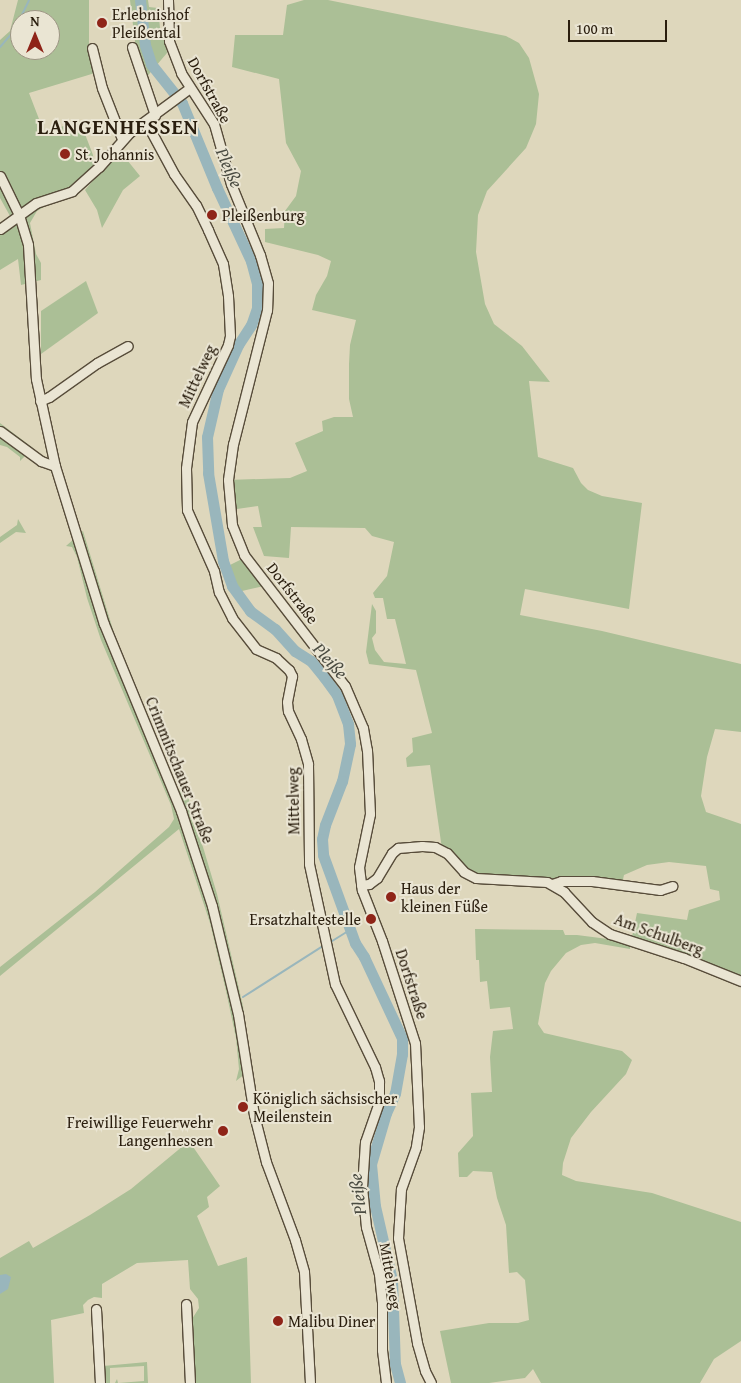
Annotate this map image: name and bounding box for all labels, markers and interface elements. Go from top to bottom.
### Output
place label: Erlebnishof Pleißental [112,4,189,42]
north arrow [10,10,60,60]
scale bar [571,10,670,42]
text: N [30,11,40,31]
marker: Erlebnishof Pleißental [96,17,108,29]
text: 100 m [576,18,613,39]
street label: Dorfstraße [184,54,236,126]
district label: LANGENHESSEN [36,114,200,140]
place label: St. Johannis [75,144,154,164]
water label: Pleiße [211,145,247,191]
marker: St. Johannis [59,148,71,160]
place label: Pleißenburg [222,205,304,225]
marker: Pleißenburg [206,209,218,221]
street label: Mittelweg [174,341,220,411]
street label: Dorfstraße [263,559,323,627]
water label: Pleiße [308,638,352,684]
street label: Crimmitschauer Straße [142,694,218,846]
street label: Mittelweg [283,767,303,835]
place label: Haus der kleinen Füße [401,878,488,916]
marker: Haus der kleinen Füße [385,891,397,903]
place label: Ersatzhaltestelle [250,909,361,929]
street label: Am Schulberg [612,909,706,959]
marker: Ersatzhaltestelle [365,913,377,925]
street label: Dorfstraße [392,947,432,1021]
place label: Königlich sächsischer Meilenstein [253,1088,397,1126]
marker: Königlich sächsischer Meilenstein [237,1101,249,1113]
place label: Freiwillige Feuerwehr Langenhessen [67,1112,213,1150]
marker: Freiwillige Feuerwehr Langenhessen [217,1125,229,1137]
water label: Pleiße [345,1172,371,1216]
street label: Mittelweg [376,1241,406,1311]
place label: Malibu Diner [288,1311,375,1331]
marker: Malibu Diner [272,1315,284,1327]

